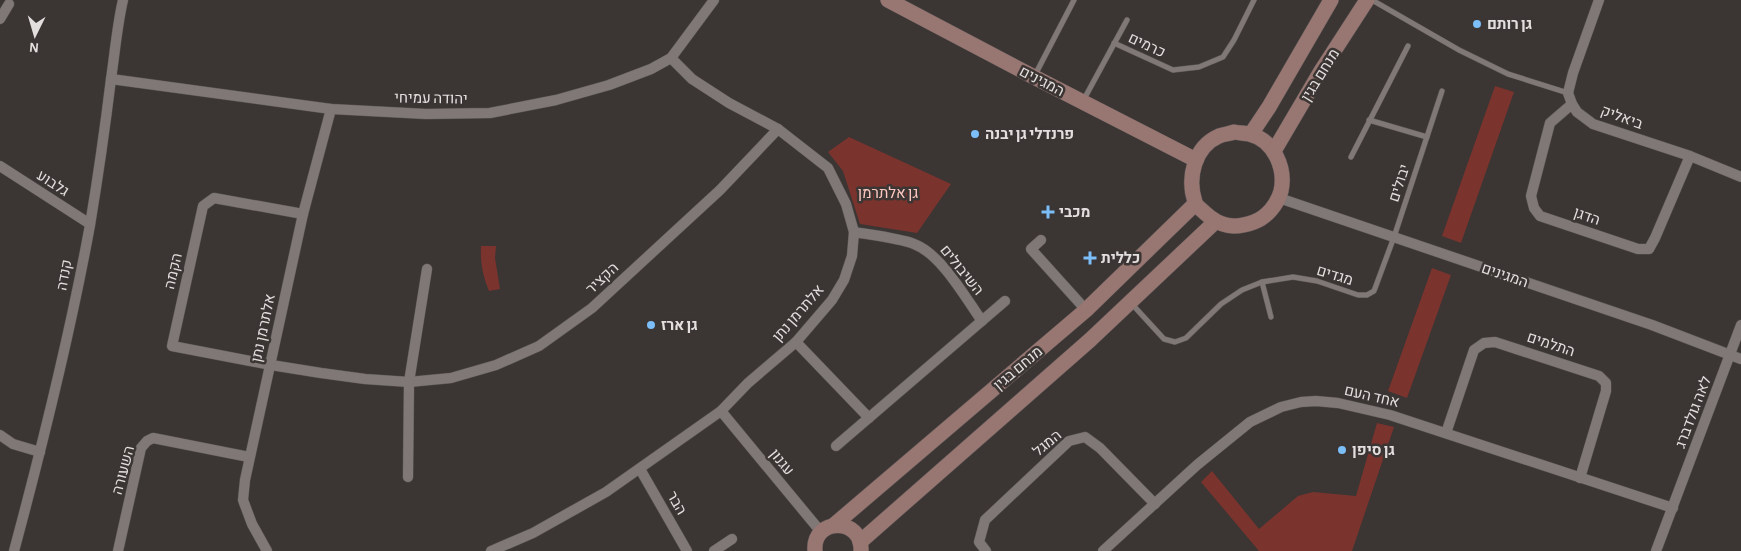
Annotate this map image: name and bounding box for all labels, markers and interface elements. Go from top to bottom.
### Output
north arrow [10,10,60,60]
place label: גן רותם [1487,17,1532,32]
marker: גן רותם [1471,18,1483,30]
street label: כרמים [1126,30,1168,60]
text: N [28,40,39,54]
street label: מנחם בגין [1299,46,1342,104]
street label: המגינים [1017,64,1067,99]
street label: יהודה עמיחי [394,90,468,107]
street label: ביאליק [1599,103,1645,132]
place label: פרנדלי גן יבנה [985,127,1074,142]
marker: פרנדלי גן יבנה [969,128,981,140]
street label: יבולים [1386,162,1413,204]
street label: גלבוע [34,168,71,199]
park label: גן אלתרמן [858,186,918,201]
marker: מכבי [1041,205,1055,219]
place label: מכבי [1059,205,1090,220]
street label: הדגן [1572,205,1602,228]
street label: השיבולים [937,243,986,298]
marker: כללית [1083,251,1097,265]
place label: כללית [1101,251,1140,266]
street label: הקמה [162,252,185,291]
street label: קנדה [54,258,75,292]
street label: הקציר [583,260,621,297]
street label: המגינים [1480,261,1530,290]
street label: מגדים [1315,263,1355,288]
street label: אלתרמן נתן [770,282,827,344]
street label: אלתרמן נתן [249,293,278,364]
place label: גן ארז [661,318,698,333]
marker: גן ארז [645,319,657,331]
street label: התלמים [1525,330,1577,359]
street label: מנחם בגין [991,344,1046,393]
street label: לאה גולדברג [1673,374,1714,450]
street label: אחד העם [1343,383,1401,410]
street label: המגל [1030,427,1064,459]
place label: גן סיפן [1352,443,1395,458]
street label: השעורה [110,444,137,496]
marker: גן סיפן [1336,444,1348,456]
street label: עגנון [767,446,796,478]
street label: הבר [664,489,689,517]

